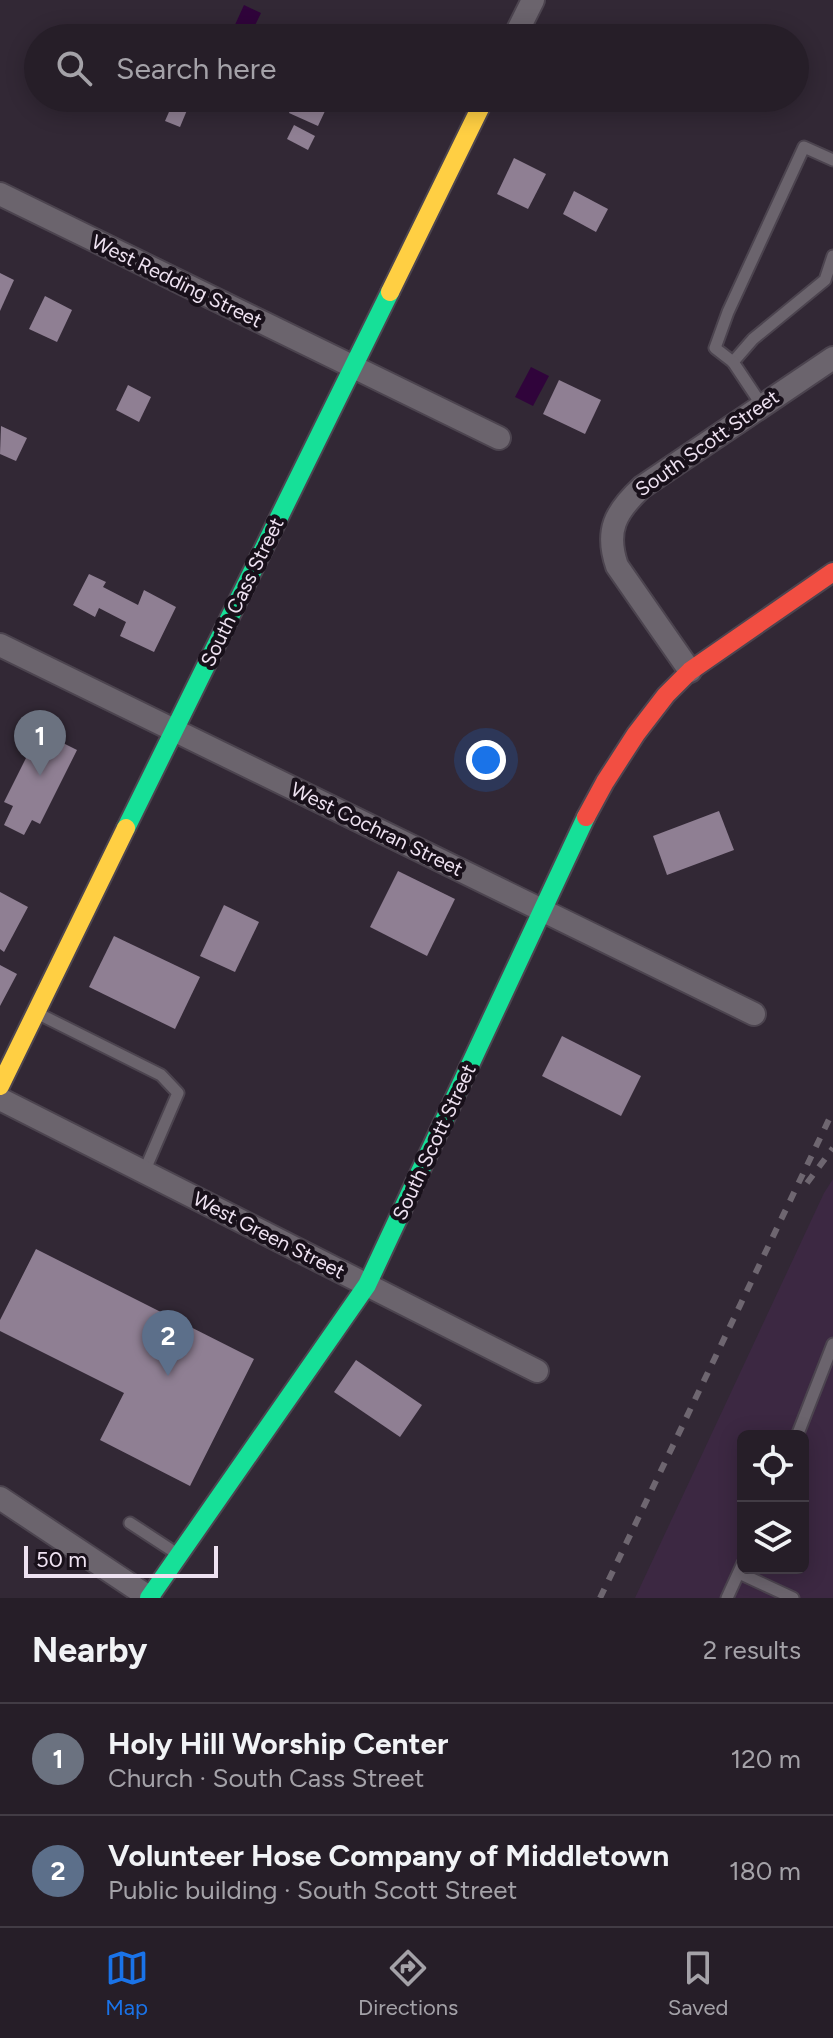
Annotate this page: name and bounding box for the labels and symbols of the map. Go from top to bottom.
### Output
street label: West Redding Street [88,229,266,333]
street label: South Scott Street [631,385,783,501]
street label: South Cass Street [196,514,288,670]
pin: 1 [14,710,66,776]
your location [466,740,506,780]
street label: West Cochran Street [287,777,467,881]
street label: South Scott Street [387,1060,481,1224]
street label: West Green Street [189,1186,349,1284]
pin: 2 [142,1310,194,1376]
scale bar [24,1542,218,1578]

